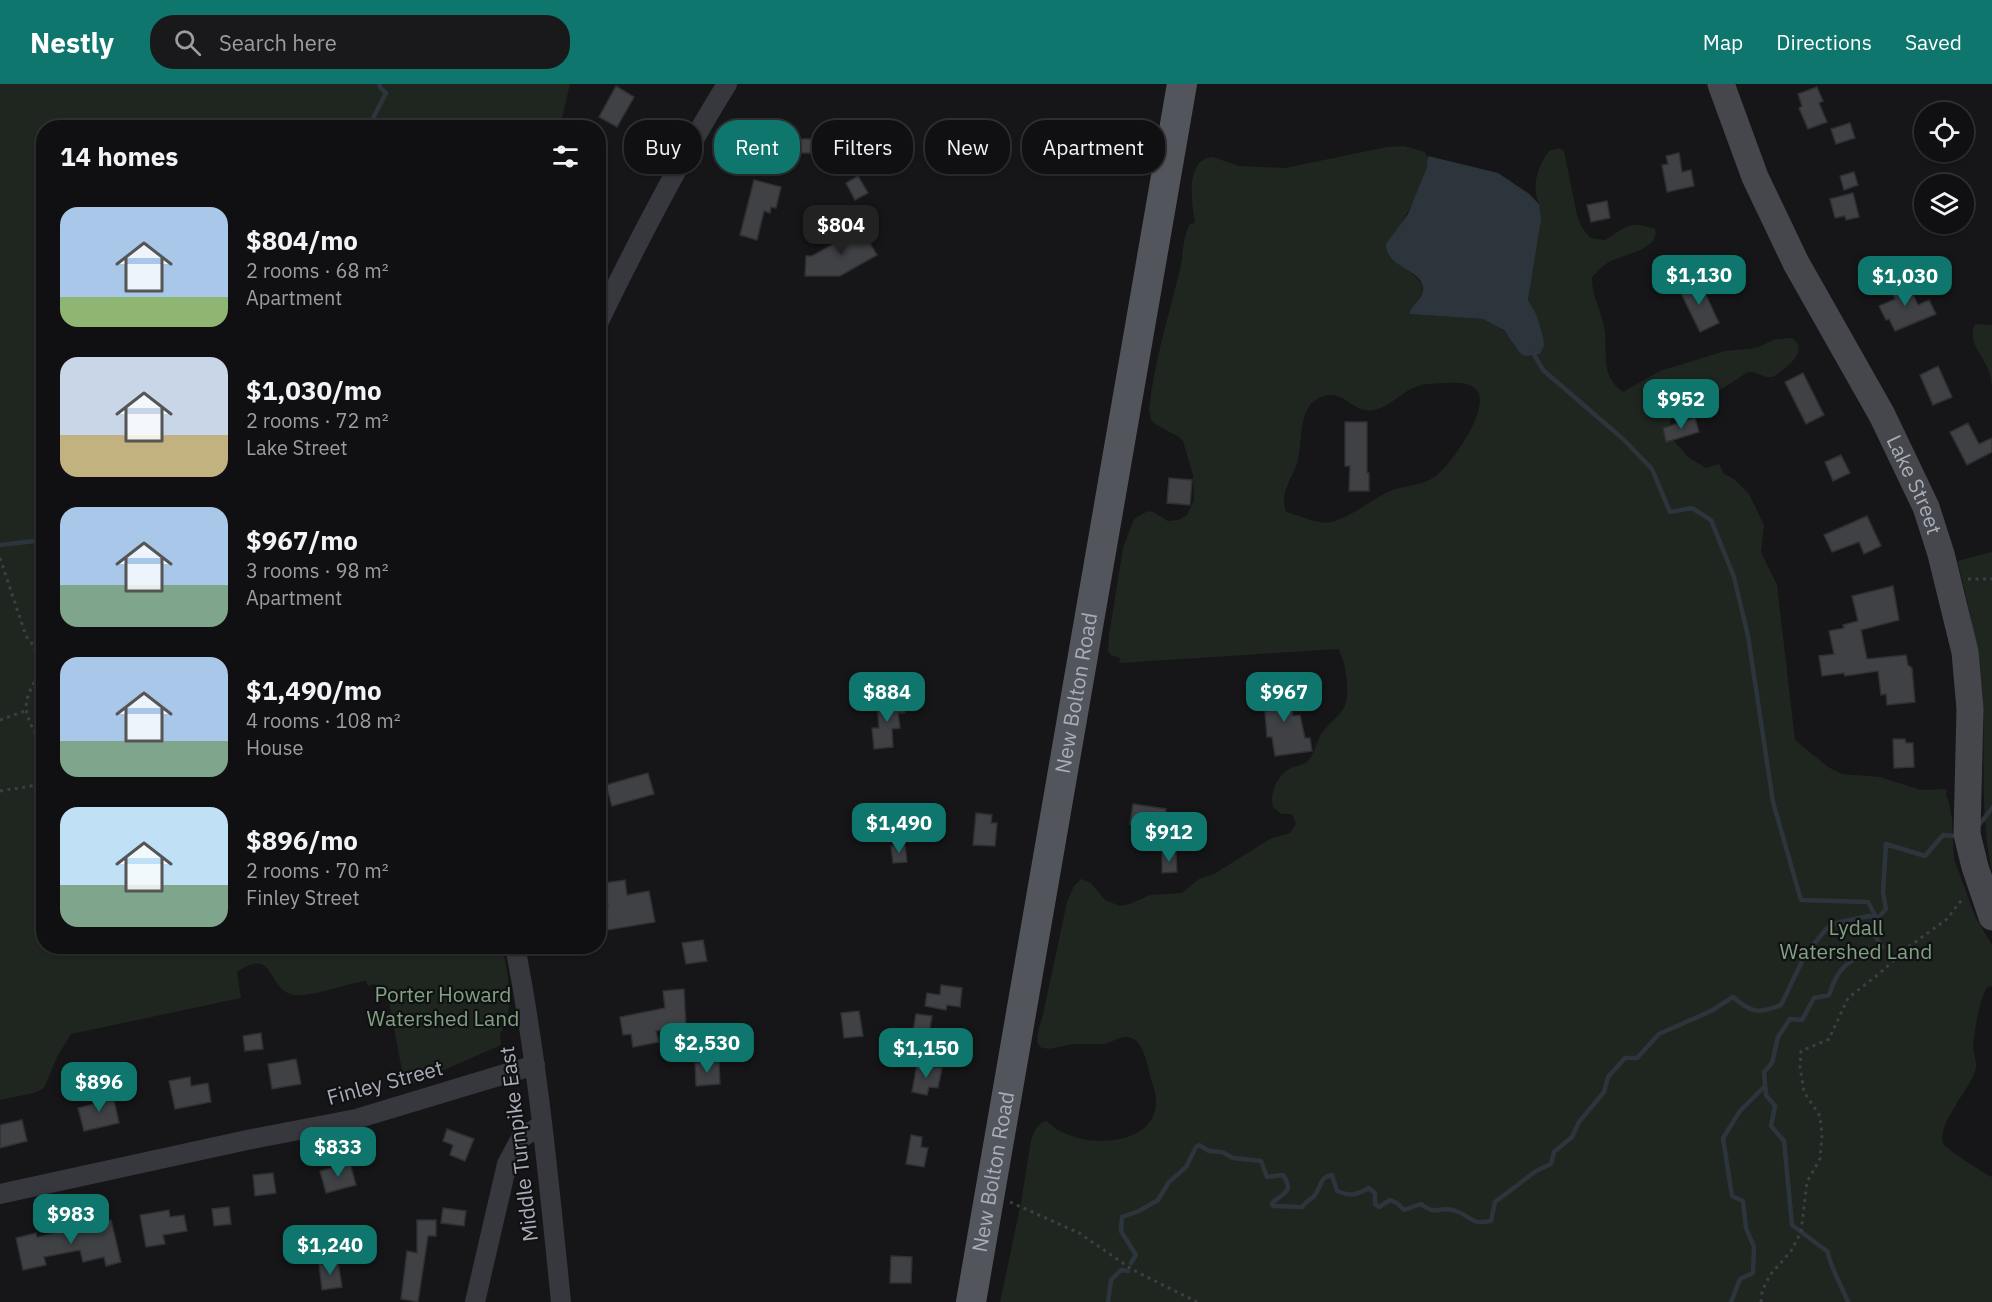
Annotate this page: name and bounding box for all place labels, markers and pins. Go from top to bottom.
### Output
pin: $804 [805,205,877,256]
pin: $1,130 [1650,255,1748,306]
pin: $1,030 [1856,256,1954,307]
pin: $952 [1645,379,1717,430]
pin: $884 [851,672,923,723]
pin: $967 [1248,672,1320,723]
pin: $1,490 [850,803,948,854]
pin: $912 [1133,812,1205,863]
pin: $2,530 [658,1023,756,1074]
pin: $1,150 [877,1028,975,1079]
pin: $896 [63,1062,135,1113]
pin: $833 [302,1127,374,1178]
pin: $983 [35,1194,107,1245]
pin: $1,240 [281,1225,379,1276]

